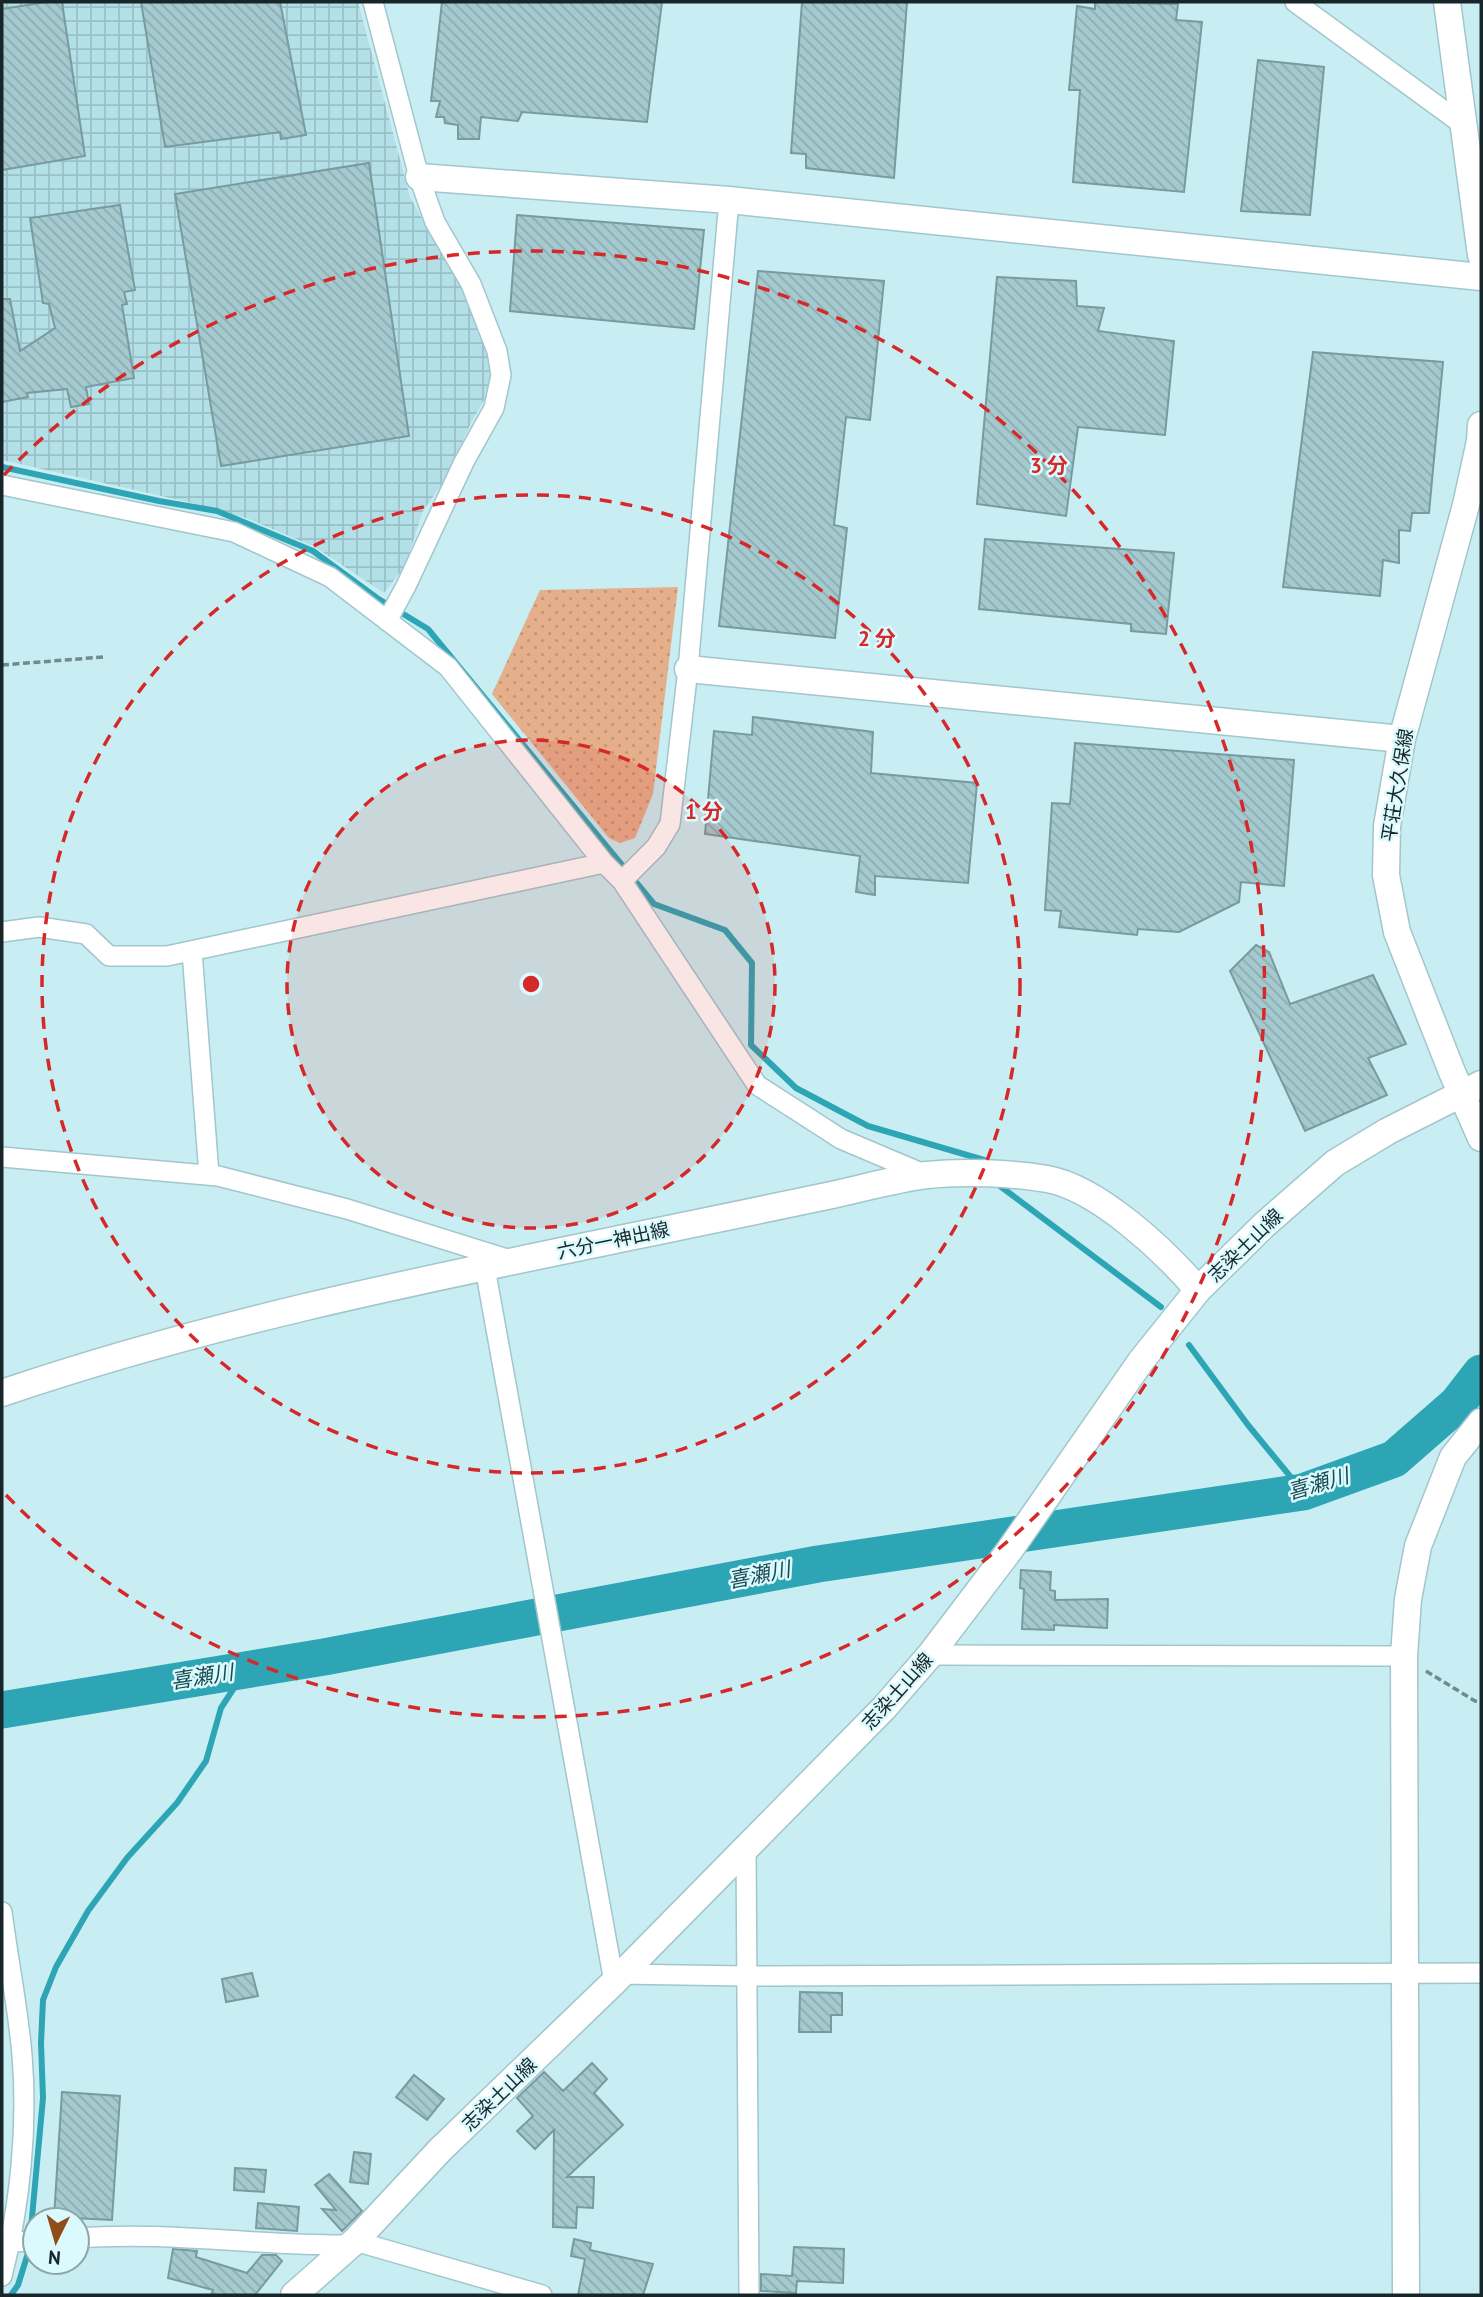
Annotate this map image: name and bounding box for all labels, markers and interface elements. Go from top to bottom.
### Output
text: 3 分 [1030,452,1068,479]
text: 2 分 [858,625,896,652]
street label: 平荘大久保線 [1376,727,1418,843]
text: 1 分 [685,798,723,825]
centre of rings [519,972,543,996]
street label: 志染土山線 [1202,1203,1288,1287]
street label: 六分一神出線 [555,1216,671,1264]
water label: 喜瀬川 [1284,1461,1354,1505]
water label: 喜瀬川 [725,1555,794,1594]
street label: 志染土山線 [856,1648,938,1734]
water label: 喜瀬川 [169,1658,237,1695]
street label: 志染土山線 [456,2052,542,2136]
north arrow [21,2206,91,2276]
text: N [47,2245,62,2270]

